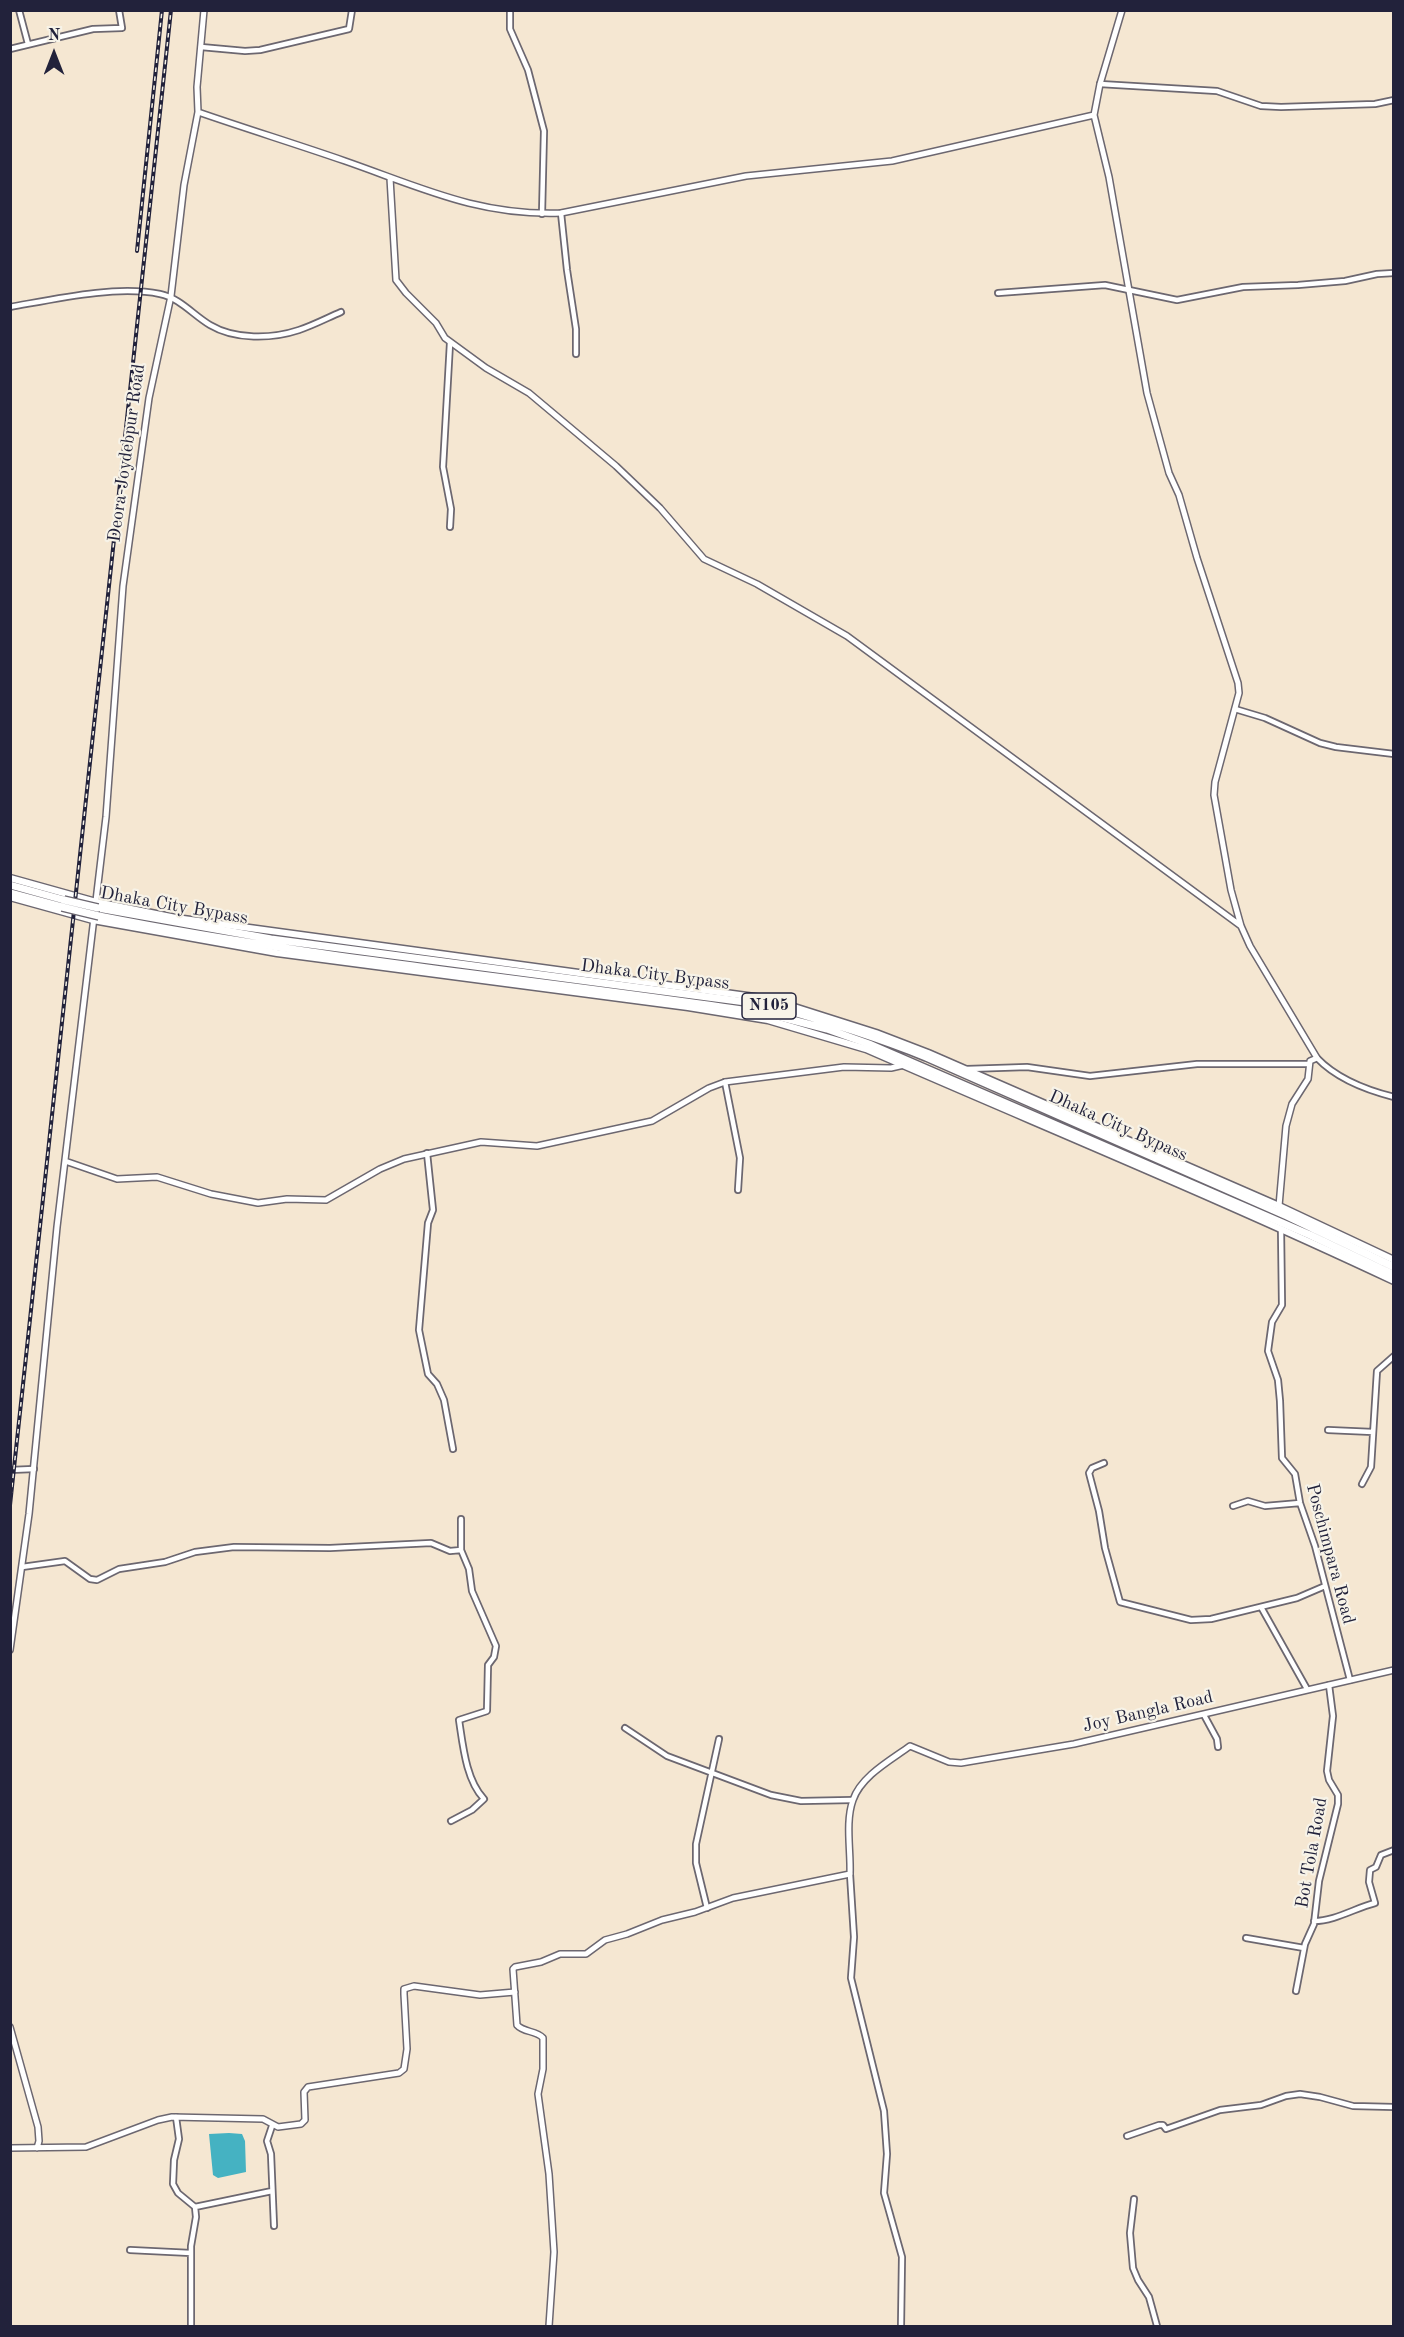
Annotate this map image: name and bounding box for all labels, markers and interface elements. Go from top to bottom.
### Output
north arrow [24,24,84,84]
text: N [48,28,60,44]
street label: Deora-Joydebpur Road [104,362,150,544]
street label: Dhaka City Bypass [98,882,250,930]
street label: Dhaka City Bypass [579,955,731,995]
road number: N105 [742,993,796,1019]
street label: Dhaka City Bypass [1045,1086,1191,1166]
street label: Poschimpara Road [1301,1481,1359,1627]
street label: Joy Bangla Road [1081,1687,1215,1737]
street label: Bot Tola Road [1292,1796,1332,1910]

